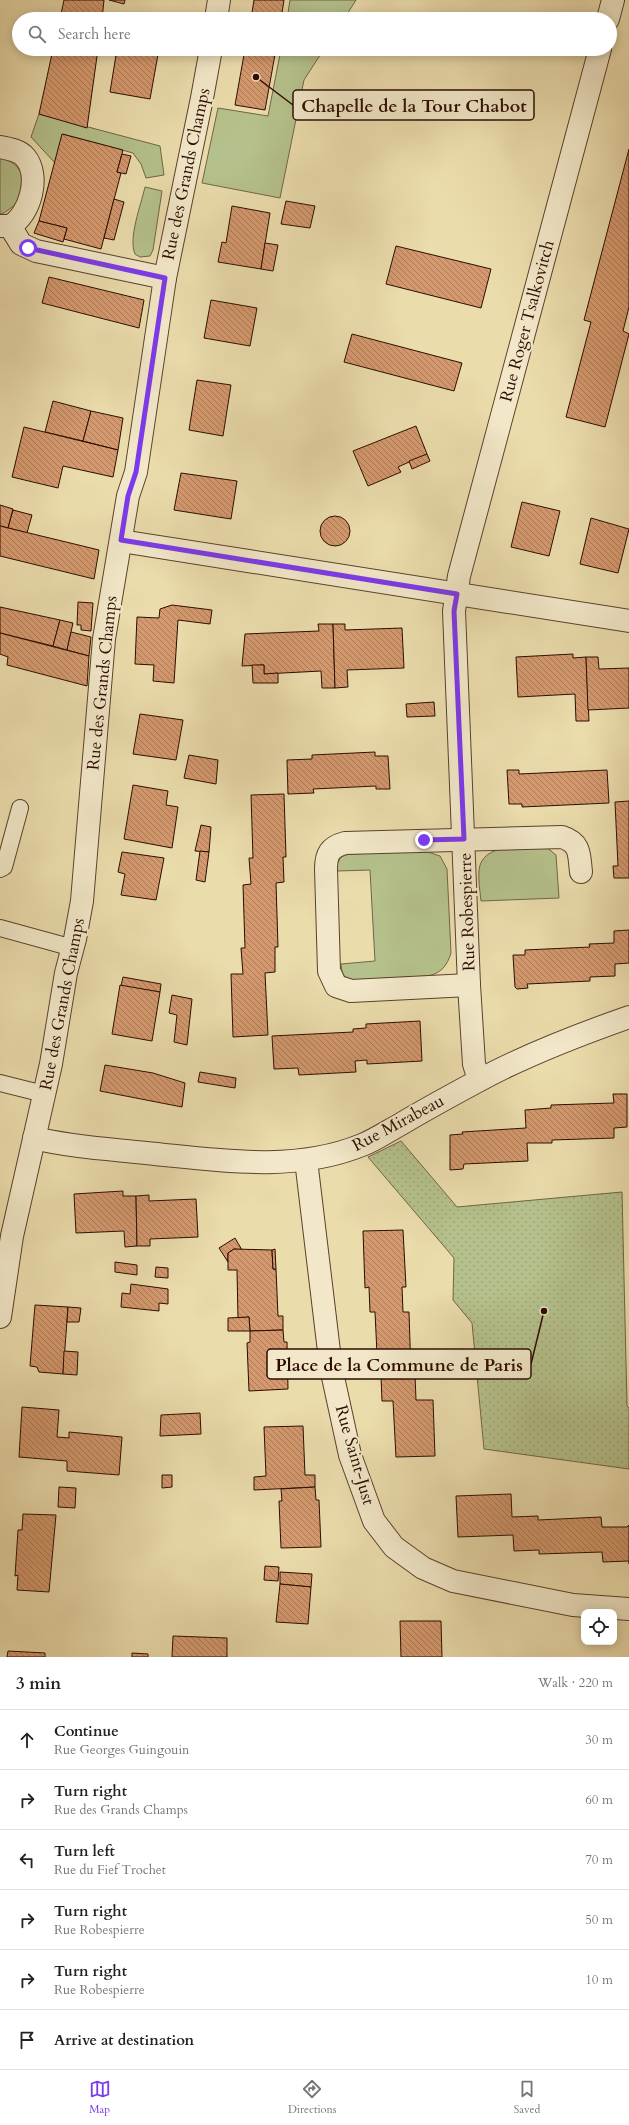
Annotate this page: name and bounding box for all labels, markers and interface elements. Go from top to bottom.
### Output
search box [12,12,617,56]
icon: search [26,23,48,45]
text: Search here [58,24,131,44]
street label: Rue des Grands Champs [157,86,216,262]
callout: Chapelle de la Tour Chabot [293,90,534,120]
text: Chapelle de la Tour Chabot [301,94,527,119]
street label: Rue Roger Tsalkovitch [494,237,560,404]
route start [19,239,37,257]
street label: Rue des Grands Champs [81,594,123,771]
route end [415,831,433,849]
street label: Rue Robespierre [453,852,481,972]
street label: Rue des Grands Champs [34,916,90,1092]
street label: Rue Mirabeau [348,1089,448,1157]
callout: Place de la Commune de Paris [267,1349,531,1379]
text: Place de la Commune de Paris [275,1353,523,1378]
street label: Rue Saint-Just [330,1402,380,1508]
map controls [581,1609,617,1645]
button: locate [581,1609,617,1645]
text: 3 min [16,1672,61,1695]
text: Walk · 220 m [538,1674,613,1692]
text: Continue [54,1721,119,1741]
icon: ahead [16,1729,38,1751]
text: 30 m [585,1731,613,1749]
text: Rue Georges Guingouin [54,1741,190,1759]
text: Turn right [54,1781,127,1801]
icon: right [16,1789,38,1811]
text: 60 m [585,1791,613,1809]
text: Rue des Grands Champs [54,1801,188,1819]
text: Turn left [54,1841,115,1861]
icon: left [16,1849,38,1871]
text: 70 m [585,1851,613,1869]
text: Rue du Fief Trochet [54,1861,166,1879]
text: Turn right [54,1901,127,1921]
icon: right [16,1909,38,1931]
text: 50 m [585,1911,613,1929]
text: Rue Robespierre [54,1921,145,1939]
text: Turn right [54,1961,127,1981]
icon: right [16,1969,38,1991]
text: 10 m [585,1971,613,1989]
text: Rue Robespierre [54,1981,145,1999]
icon: arrive [16,2029,38,2051]
text: Arrive at destination [54,2030,194,2050]
tab: Map [89,2078,111,2117]
tab: Directions [288,2078,336,2117]
tab: Saved [514,2078,540,2117]

